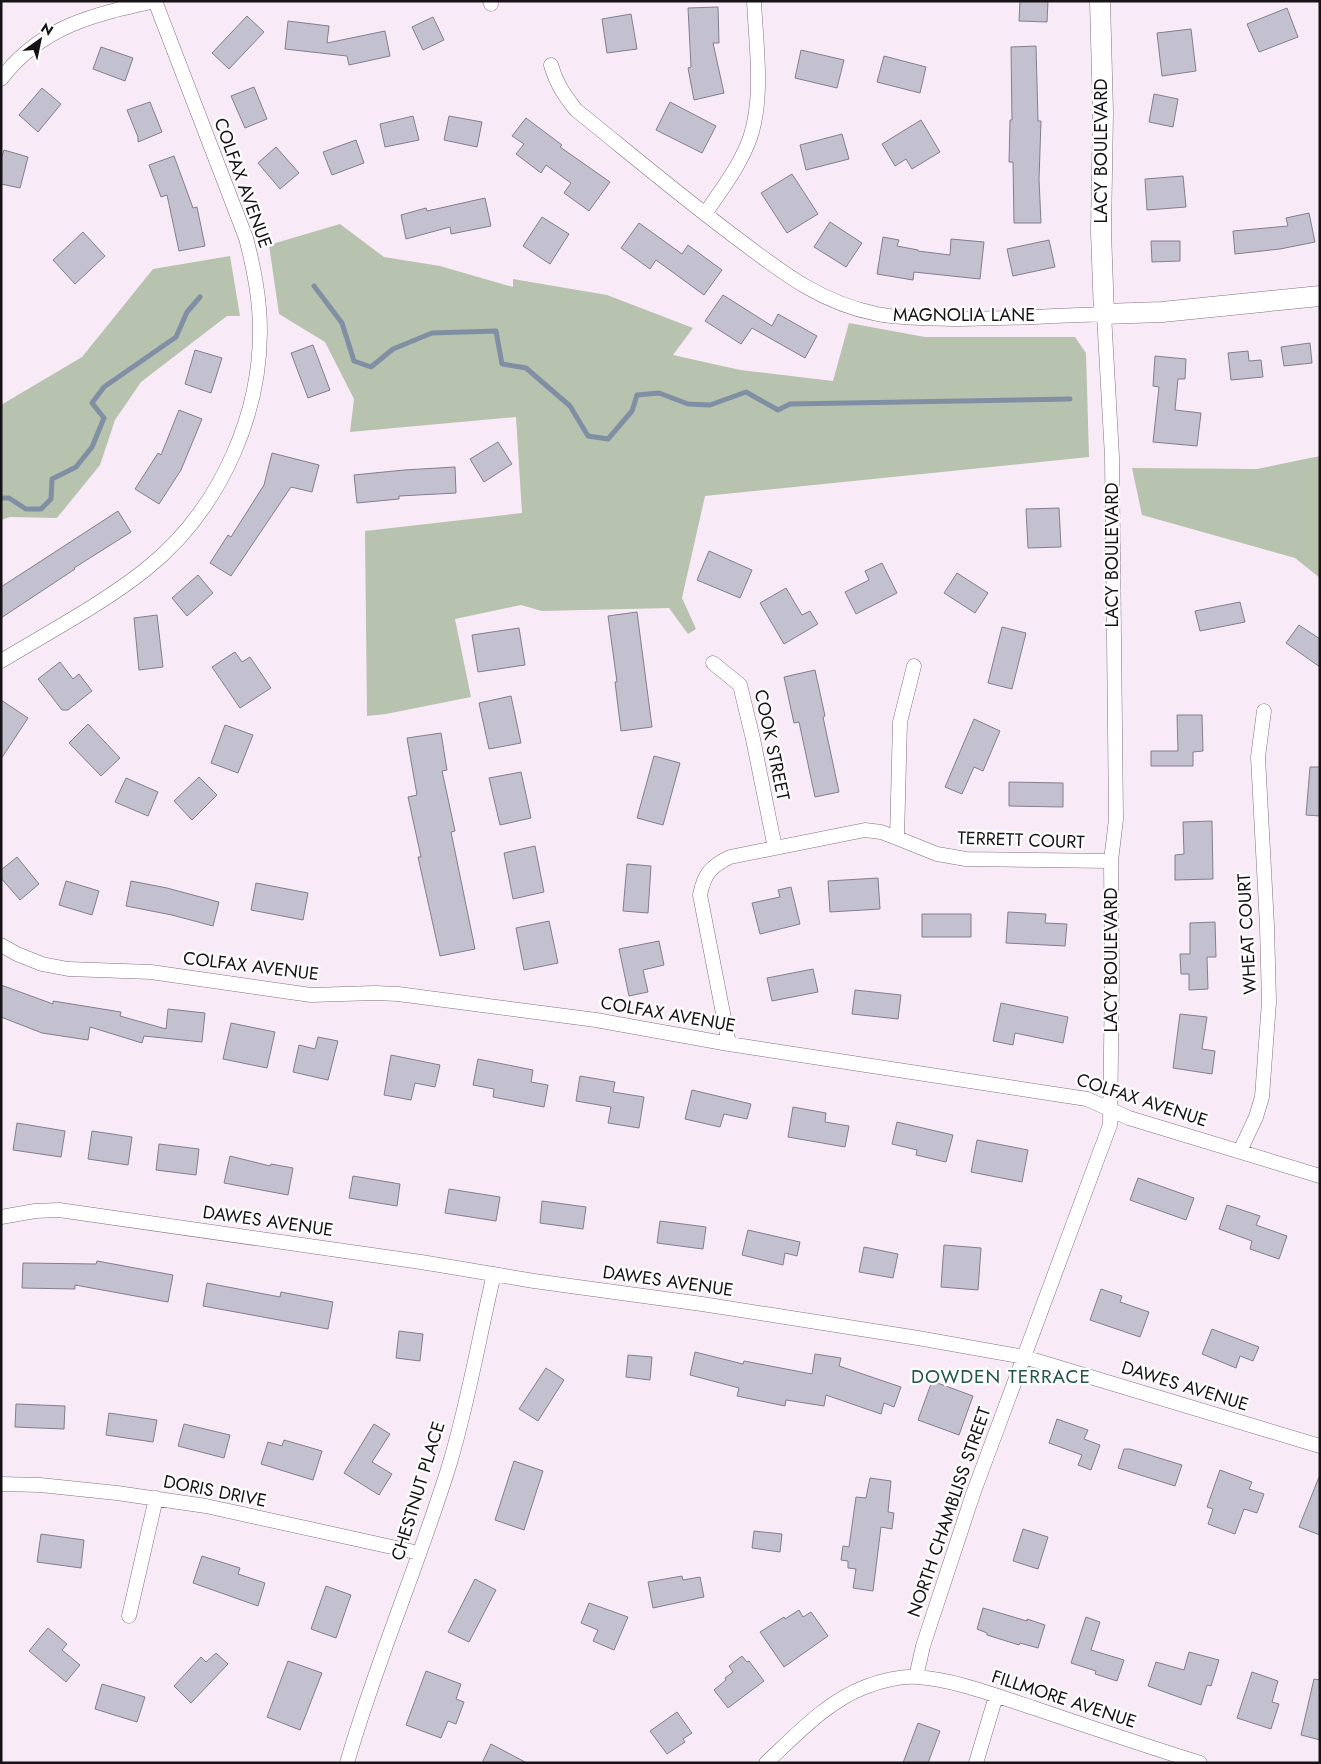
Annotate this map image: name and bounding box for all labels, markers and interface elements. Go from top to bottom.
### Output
north arrow [15,15,65,65]
text: N [37,18,57,41]
street label: LACY BOULEVARD [1088,78,1114,224]
street label: COLFAX AVENUE [207,114,279,252]
street label: MAGNOLIA LANE [893,302,1035,328]
street label: LACY BOULEVARD [1099,482,1125,628]
street label: COOK STREET [748,687,797,803]
street label: TERRETT COURT [957,825,1086,855]
street label: WHEAT COURT [1231,872,1263,995]
street label: LACY BOULEVARD [1098,887,1124,1033]
street label: COLFAX AVENUE [182,945,320,987]
street label: COLFAX AVENUE [598,989,738,1039]
street label: COLFAX AVENUE [1073,1067,1211,1133]
street label: DAWES AVENUE [201,1199,335,1243]
street label: DAWES AVENUE [601,1259,735,1303]
street label: DAWES AVENUE [1118,1354,1252,1418]
district label: DOWDEN TERRACE [911,1363,1091,1390]
street label: NORTH CHAMBLISS STREET [901,1403,997,1621]
street label: CHESTNUT PLACE [384,1418,452,1564]
street label: DORIS DRIVE [161,1468,269,1514]
street label: FILLMORE AVENUE [988,1663,1140,1735]

